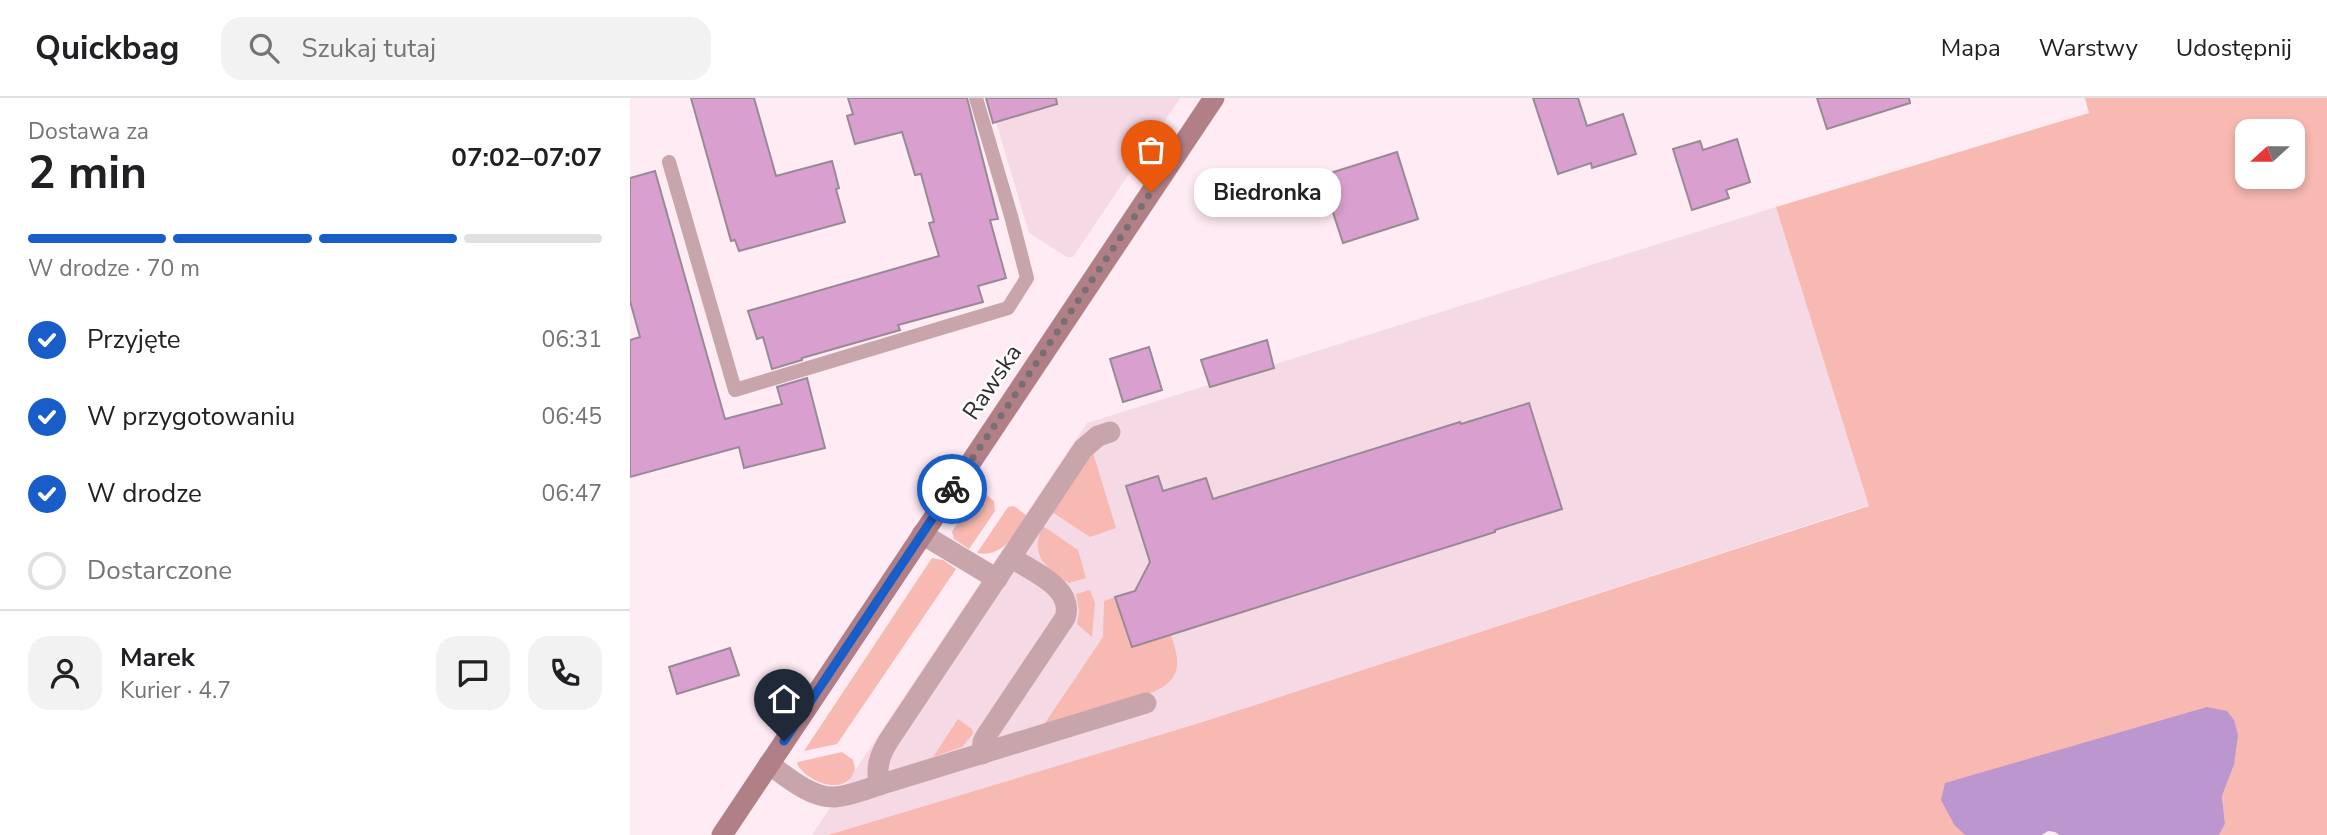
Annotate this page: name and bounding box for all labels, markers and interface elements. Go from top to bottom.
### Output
search box [221,17,711,80]
text: Quickbag [35,26,179,71]
icon: search [245,29,283,67]
text: Szukaj tutaj [301,31,436,66]
text: Mapa [1941,32,2001,64]
text: Warstwy [2039,32,2138,64]
text: Udostępnij [2176,32,2292,64]
text: Dostawa za [28,116,149,147]
north arrow [2235,119,2305,189]
map controls [2235,119,2305,189]
pin [1121,120,1181,192]
icon: bag [1132,131,1170,169]
text: 07:02–07:07 [451,140,602,175]
text: 2 min [28,141,147,204]
callout: Biedronka [1193,168,1340,217]
text: Biedronka [1213,177,1322,208]
text: W drodze · 70 m [28,253,200,284]
icon: check [28,321,66,359]
text: Przyjęte [87,322,181,357]
text: 06:31 [542,324,602,355]
street label: Rawska [955,338,1029,426]
icon: check [28,398,66,436]
text: W przygotowaniu [87,399,295,434]
text: 06:45 [542,401,602,432]
courier [917,454,987,524]
icon: bike [933,470,971,508]
icon: check [28,475,66,513]
text: W drodze [87,476,202,511]
text: 06:47 [542,478,602,509]
text: Dostarczone [87,553,232,588]
button: person [28,636,102,710]
button: chat [436,636,510,710]
button: phone [528,636,602,710]
text: Marek [120,640,195,675]
pin [754,669,814,741]
text: Kurier · 4.7 [120,675,231,706]
icon: home [765,680,803,718]

